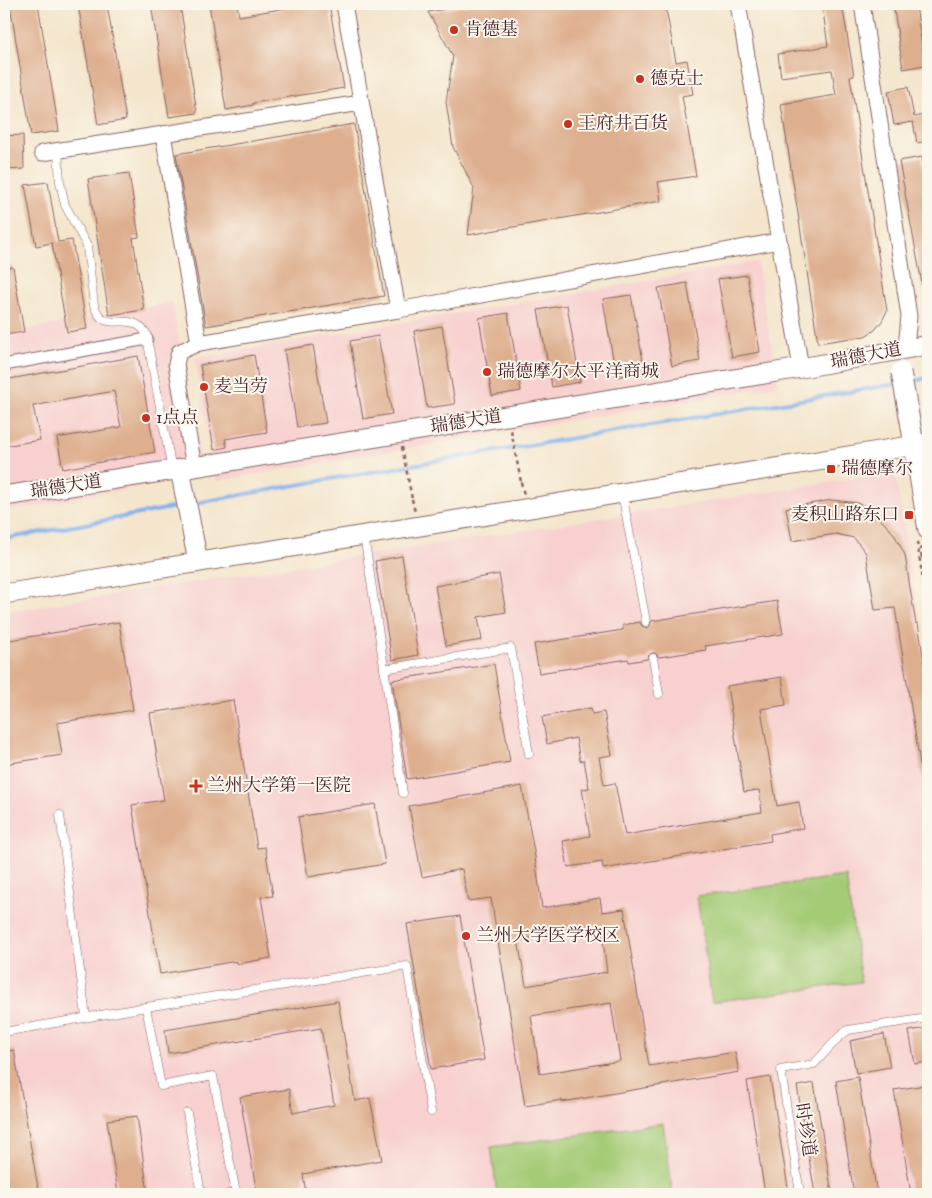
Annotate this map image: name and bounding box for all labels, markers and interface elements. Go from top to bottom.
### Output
place label: 肯德基 [464,19,518,41]
marker: 肯德基 [448,24,460,36]
place label: 德克士 [650,68,704,90]
marker: 德克士 [634,73,646,85]
place label: 王府井百货 [578,113,668,135]
marker: 王府井百货 [562,118,574,130]
street label: 瑞德大道 [829,338,903,374]
place label: 瑞德摩尔太平洋商城 [497,361,659,383]
marker: 瑞德摩尔太平洋商城 [481,366,493,378]
place label: 麦当劳 [214,376,268,398]
marker: 麦当劳 [198,381,210,393]
street label: 瑞德大道 [429,406,503,438]
place label: 1点点 [156,407,199,429]
marker: 1点点 [140,412,152,424]
place label: 瑞德摩尔 [841,458,913,480]
marker: 瑞德摩尔 [825,463,837,475]
street label: 瑞德大道 [29,471,103,503]
place label: 麦积山路东口 [791,504,899,526]
marker: 麦积山路东口 [903,509,915,521]
place label: 兰州大学第一医院 [207,775,351,797]
marker: 兰州大学第一医院 [189,779,203,793]
place label: 兰州大学医学校区 [476,925,620,947]
marker: 兰州大学医学校区 [460,930,472,942]
street label: 时珍道 [790,1102,820,1158]

